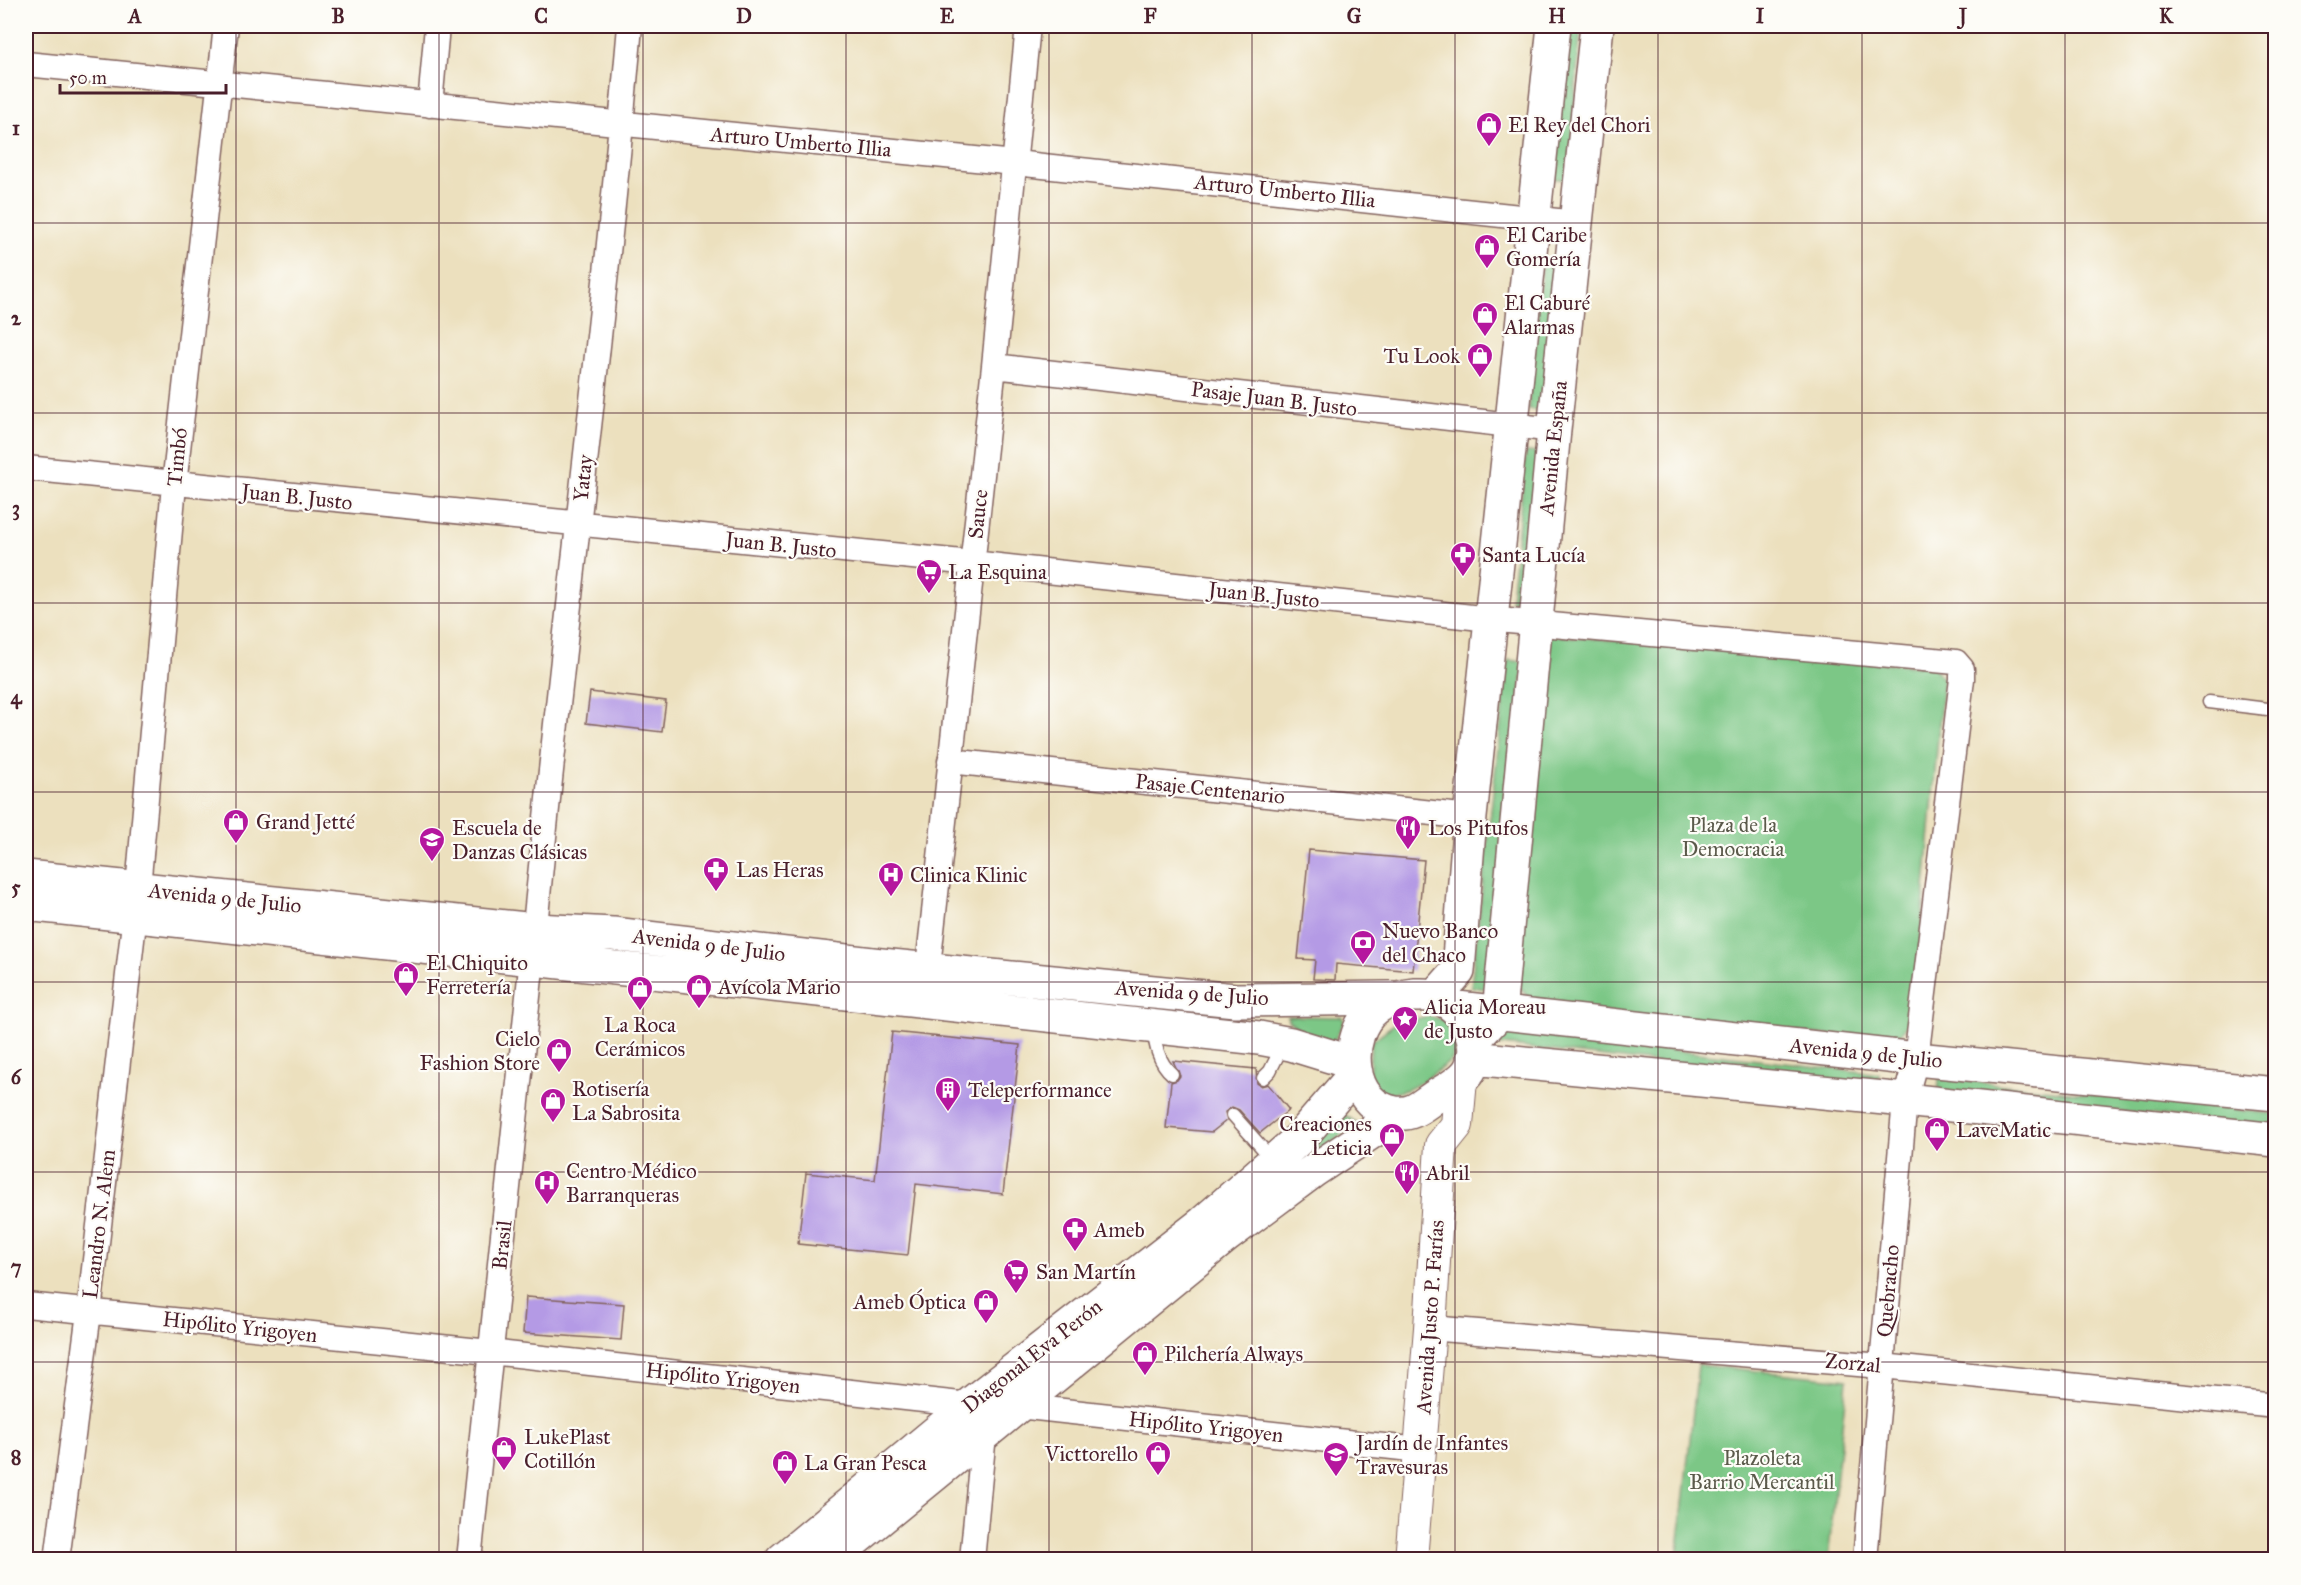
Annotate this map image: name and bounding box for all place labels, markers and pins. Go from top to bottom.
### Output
shop icon: El Rey del Chori [1474,110,1504,148]
place label: El Rey del Chori [1508,112,1651,138]
place label: El Caribe Gomería [1506,222,1587,272]
shop icon: El Caribe Gomería [1472,232,1502,270]
place label: El Caburé Alarmas [1503,290,1590,340]
shop icon: El Caburé Alarmas [1470,300,1500,338]
shop icon: Tu Look [1465,341,1495,379]
place label: Tu Look [1384,343,1460,369]
pharmacy icon: Santa Lucía [1448,540,1478,578]
place label: Santa Lucía [1482,542,1585,568]
supermarket icon: La Esquina [914,557,944,595]
place label: La Esquina [948,559,1047,585]
shop icon: Grand Jetté [221,807,251,845]
place label: Grand Jetté [256,809,355,835]
restaurant icon: Los Pitufos [1393,813,1423,851]
place label: Escuela de Danzas Clásicas [452,815,587,865]
place label: Los Pitufos [1428,815,1528,841]
school or university icon: Escuela de Danzas Clásicas [417,825,447,863]
pharmacy icon: Las Heras [701,855,731,893]
place label: Las Heras [736,857,824,883]
hospital icon: Clinica Klinic [876,860,906,898]
place label: Clinica Klinic [910,862,1027,888]
place label: Nuevo Banco del Chaco [1382,918,1498,968]
bank icon: Nuevo Banco del Chaco [1348,928,1378,966]
place label: El Chiquito Ferretería [426,950,528,1000]
shop icon: El Chiquito Ferretería [391,960,421,998]
shop icon: Avícola Mario [684,972,714,1010]
shop icon: La Roca Cerámicos [625,974,655,1012]
place label: Avícola Mario [717,974,841,1000]
place label: Alicia Moreau de Justo [1423,994,1546,1044]
place icon: Alicia Moreau de Justo [1390,1004,1420,1042]
place label: La Roca Cerámicos [595,1012,685,1062]
place label: Cielo Fashion Store [420,1026,540,1076]
shop icon: Cielo Fashion Store [544,1036,574,1074]
building icon: Teleperformance [933,1075,963,1113]
place label: Rotisería La Sabrosita [572,1076,680,1126]
place label: Teleperformance [968,1077,1112,1103]
shop icon: Rotisería La Sabrosita [538,1086,568,1124]
place label: Creaciones Leticia [1279,1111,1372,1161]
shop icon: LaveMatic [1922,1115,1952,1153]
place label: LaveMatic [1956,1117,2051,1143]
shop icon: Creaciones Leticia [1377,1121,1407,1159]
place label: Centro Médico Barranqueras [566,1158,697,1208]
restaurant icon: Abril [1392,1158,1422,1196]
place label: Abril [1425,1160,1470,1186]
hospital icon: Centro Médico Barranqueras [532,1168,562,1206]
pharmacy icon: Ameb [1060,1215,1090,1253]
place label: Ameb [1093,1217,1145,1243]
supermarket icon: San Martín [1001,1257,1031,1295]
place label: San Martín [1036,1259,1136,1285]
shop icon: Ameb Óptica [971,1287,1001,1325]
place label: Ameb Óptica [852,1288,966,1315]
shop icon: Pilchería Always [1130,1339,1160,1377]
place label: Pilchería Always [1164,1341,1303,1367]
place label: LukePlast Cotillón [524,1424,611,1474]
place label: Jardín de Infantes Travesuras [1354,1430,1508,1480]
shop icon: LukePlast Cotillón [489,1434,519,1472]
shop icon: Victtorello [1143,1439,1173,1477]
school or university icon: Jardín de Infantes Travesuras [1321,1440,1351,1478]
place label: Victtorello [1044,1441,1138,1467]
shop icon: La Gran Pesca [770,1448,800,1486]
place label: La Gran Pesca [804,1450,927,1476]

